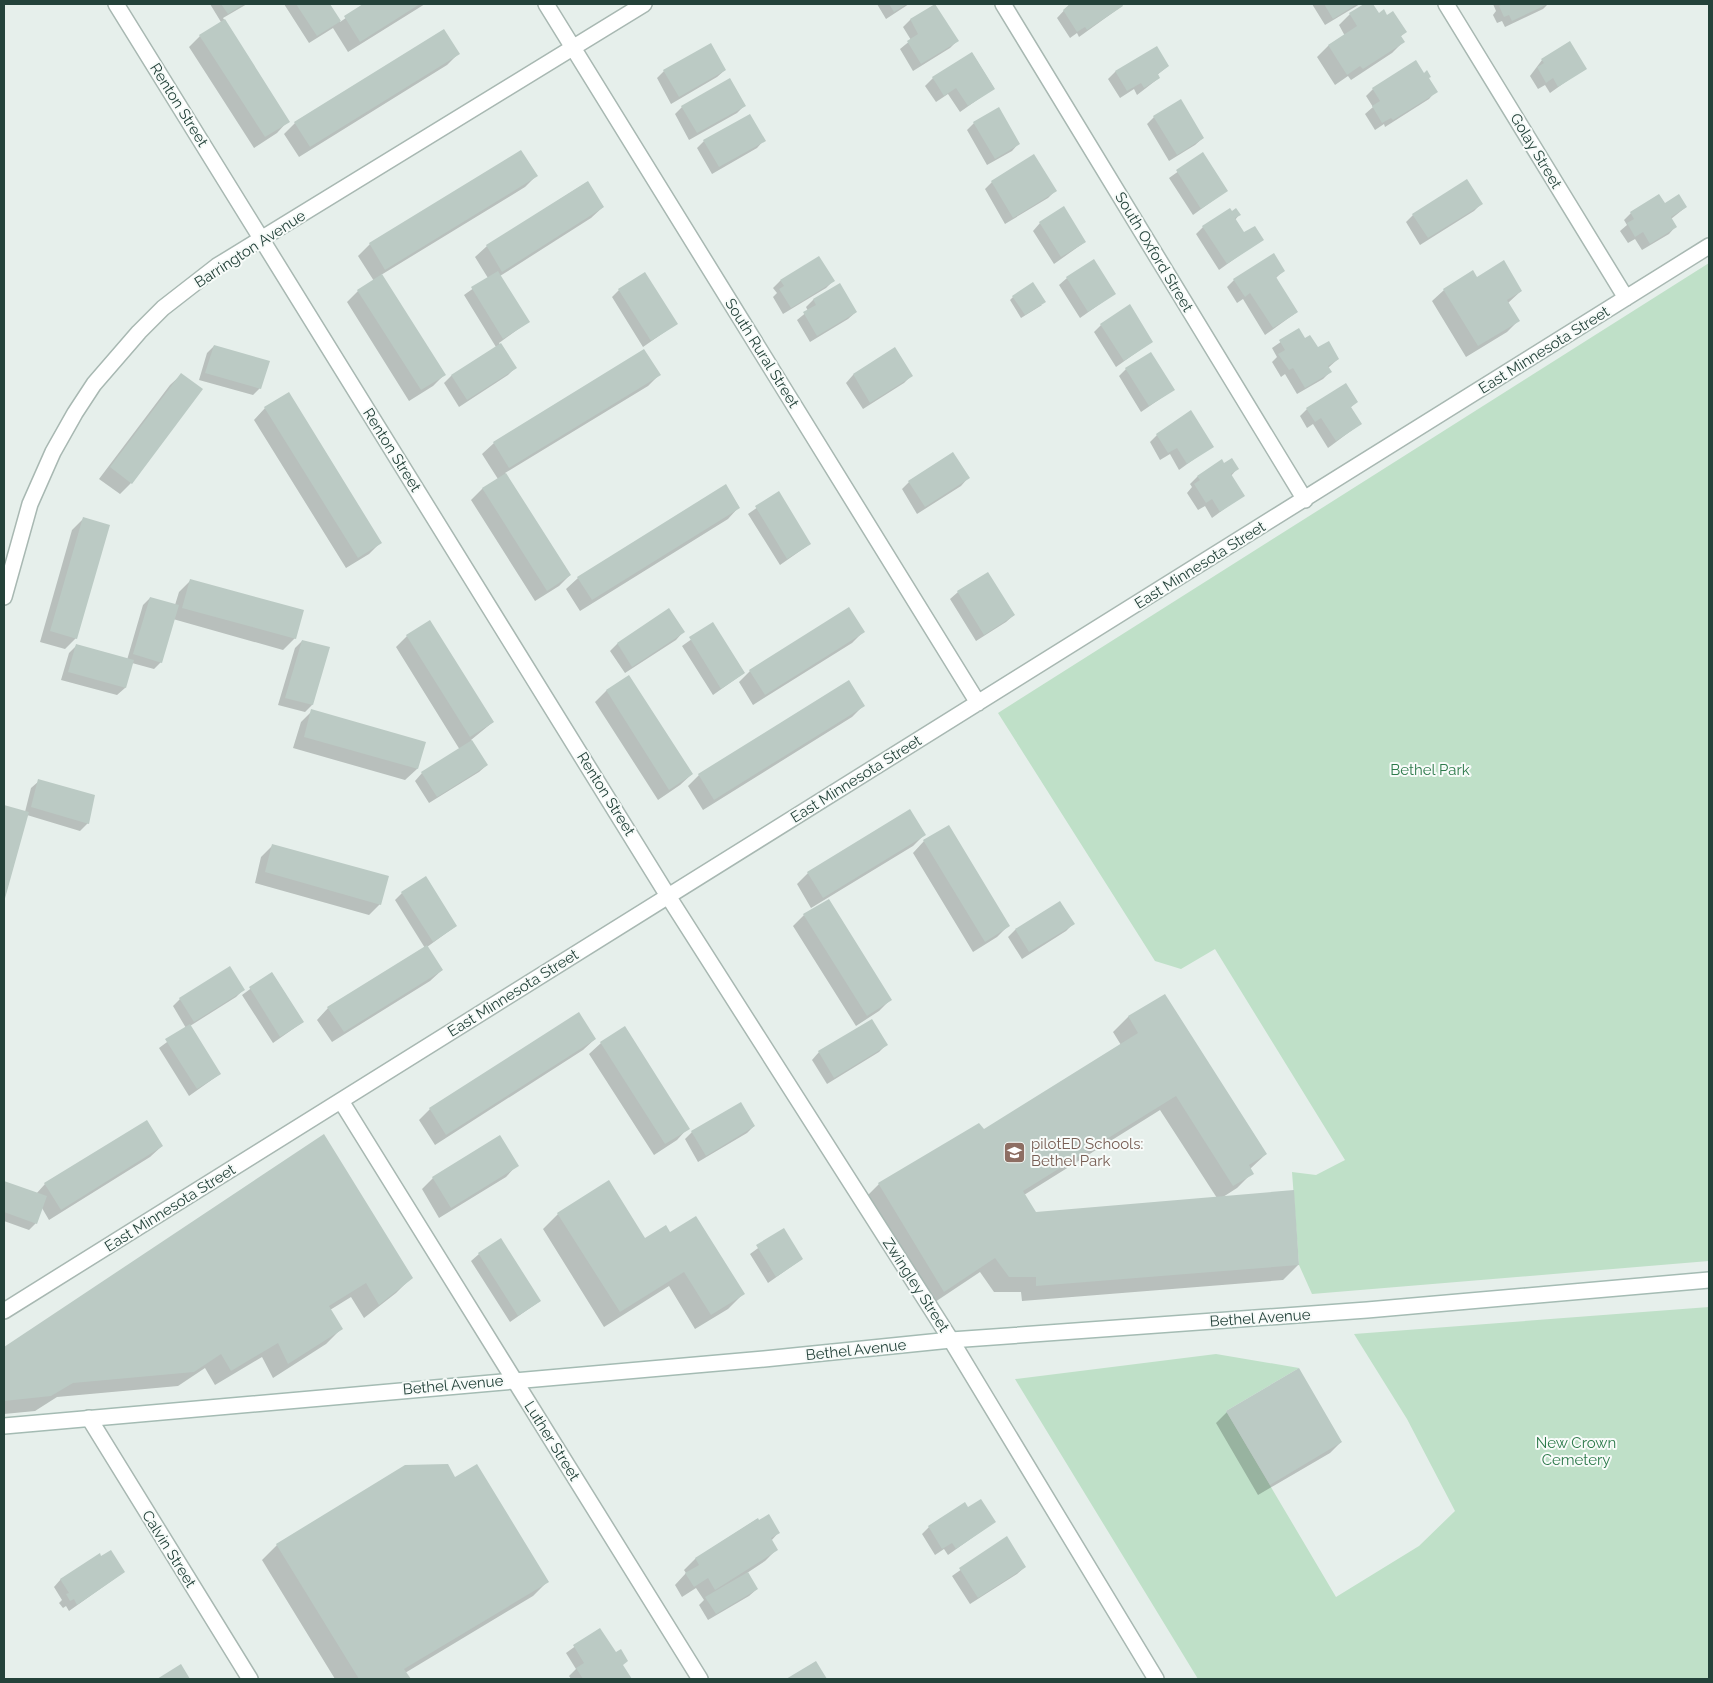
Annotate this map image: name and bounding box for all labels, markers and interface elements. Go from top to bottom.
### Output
street label: Renton Street [146,60,212,150]
street label: Golay Street [1506,110,1566,192]
street label: South Oxford Street [1111,189,1197,315]
street label: Barrington Avenue [191,206,309,292]
street label: South Rural Street [721,295,803,411]
street label: East Minnesota Street [1475,302,1613,398]
street label: Renton Street [359,405,425,495]
street label: East Minnesota Street [1131,517,1269,613]
street label: East Minnesota Street [787,731,925,827]
street label: Renton Street [573,749,639,839]
park label: Bethel Park [1390,761,1470,779]
street label: East Minnesota Street [444,945,582,1041]
place label: pilotED Schools: Bethel Park [1031,1135,1143,1170]
school or university icon: pilotED Schools: Bethel Park [1003,1141,1027,1165]
street label: East Minnesota Street [101,1160,239,1256]
street label: Zwingley Street [879,1235,953,1335]
street label: Bethel Avenue [1209,1305,1311,1330]
street label: Bethel Avenue [805,1336,907,1364]
street label: Bethel Avenue [402,1372,504,1398]
street label: Luther Street [520,1398,584,1484]
park label: New Crown Cemetery [1536,1434,1616,1469]
street label: Calvin Street [138,1507,200,1591]

